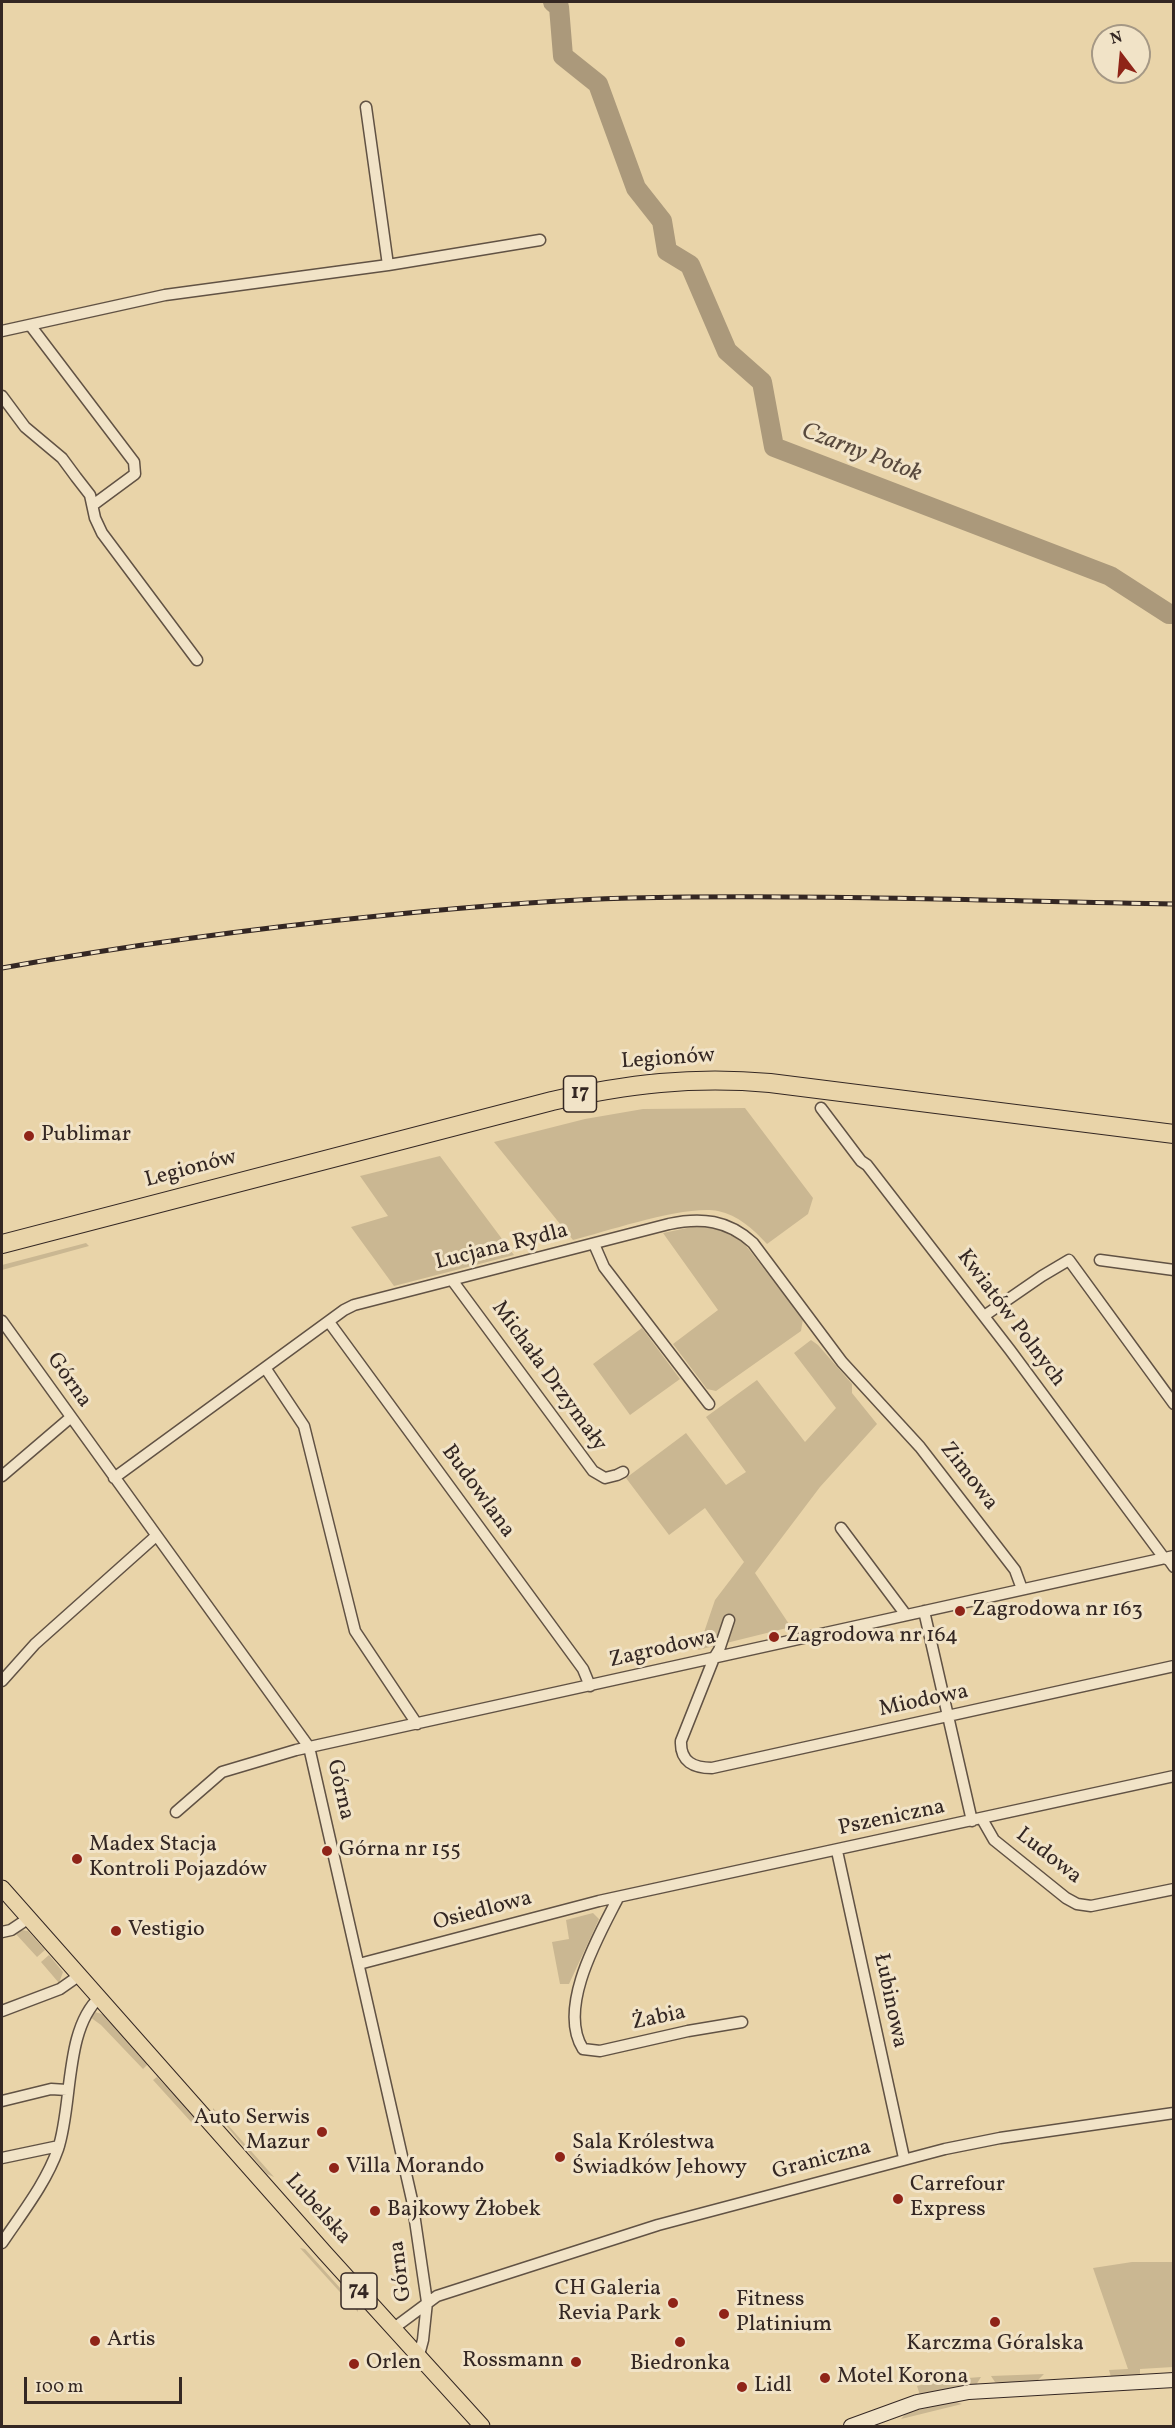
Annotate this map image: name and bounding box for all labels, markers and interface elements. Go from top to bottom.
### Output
north arrow [1091,24,1151,84]
text: N [1108,26,1125,51]
water label: Czarny Potok [797,418,925,490]
street label: Legionów [620,1044,716,1076]
road number: 17 [564,1076,596,1112]
place label: Publimar [41,1123,131,1149]
marker: Publimar [22,1129,36,1143]
street label: Legionów [142,1145,240,1195]
street label: Lucjana Rydla [433,1219,571,1277]
street label: Kwiatów Polnych [950,1245,1070,1393]
street label: Michała Drzymały [485,1297,611,1457]
street label: Górna [40,1348,96,1414]
street label: Zimowa [933,1438,1003,1516]
street label: Budowlana [434,1440,520,1544]
place label: Zagrodowa nr 163 [972,1598,1143,1624]
marker: Zagrodowa nr 163 [953,1604,967,1618]
place label: Zagrodowa nr 164 [786,1624,958,1650]
street label: Zagrodowa [607,1625,719,1675]
marker: Zagrodowa nr 164 [767,1630,781,1644]
street label: Miodowa [877,1680,971,1724]
street label: Górna [319,1757,359,1823]
street label: Pszeniczna [836,1795,948,1843]
street label: Ludowa [1010,1823,1086,1891]
place label: Madex Stacja Kontroli Pojazdów [89,1833,267,1885]
place label: Górna nr 155 [339,1838,461,1864]
marker: Górna nr 155 [320,1844,334,1858]
marker: Madex Stacja Kontroli Pojazdów [70,1852,84,1866]
street label: Osiedlowa [431,1886,535,1938]
place label: Vestigio [128,1918,205,1944]
marker: Vestigio [109,1924,123,1938]
street label: Łubinowa [866,1951,912,2051]
street label: Żabia [630,2000,688,2038]
place label: Auto Serwis Mazur [194,2106,310,2158]
marker: Auto Serwis Mazur [315,2125,329,2139]
place label: Sala Królestwa Świadków Jehowy [572,2131,747,2182]
street label: Graniczna [770,2135,874,2187]
marker: Sala Królestwa Świadków Jehowy [553,2150,567,2164]
place label: Villa Morando [346,2155,484,2181]
marker: Villa Morando [327,2161,341,2175]
street label: Lubelska [278,2169,356,2251]
place label: Carrefour Express [910,2173,1005,2224]
marker: Carrefour Express [891,2192,905,2206]
place label: Bajkowy Żłobek [387,2198,541,2224]
marker: Bajkowy Żłobek [368,2204,382,2218]
street label: Górna [385,2239,419,2303]
road number: 74 [341,2273,377,2309]
place label: CH Galeria Revia Park [555,2277,661,2328]
place label: Fitness Platinium [736,2288,832,2340]
marker: CH Galeria Revia Park [666,2296,680,2310]
marker: Fitness Platinium [717,2307,731,2321]
marker: Karczma Góralska [988,2315,1002,2329]
place label: Artis [107,2328,155,2354]
place label: Karczma Góralska [906,2332,1084,2358]
marker: Artis [88,2334,102,2348]
marker: Biedronka [673,2335,687,2349]
place label: Rossmann [462,2349,564,2375]
place label: Orlen [366,2351,421,2377]
place label: Biedronka [630,2352,730,2378]
marker: Rossmann [569,2355,583,2369]
marker: Orlen [347,2357,361,2371]
scale bar [27,2365,184,2403]
place label: Motel Korona [837,2365,968,2391]
marker: Motel Korona [818,2371,832,2385]
place label: Lidl [754,2374,792,2400]
text: 100 m [35,2375,84,2400]
marker: Lidl [735,2380,749,2394]

